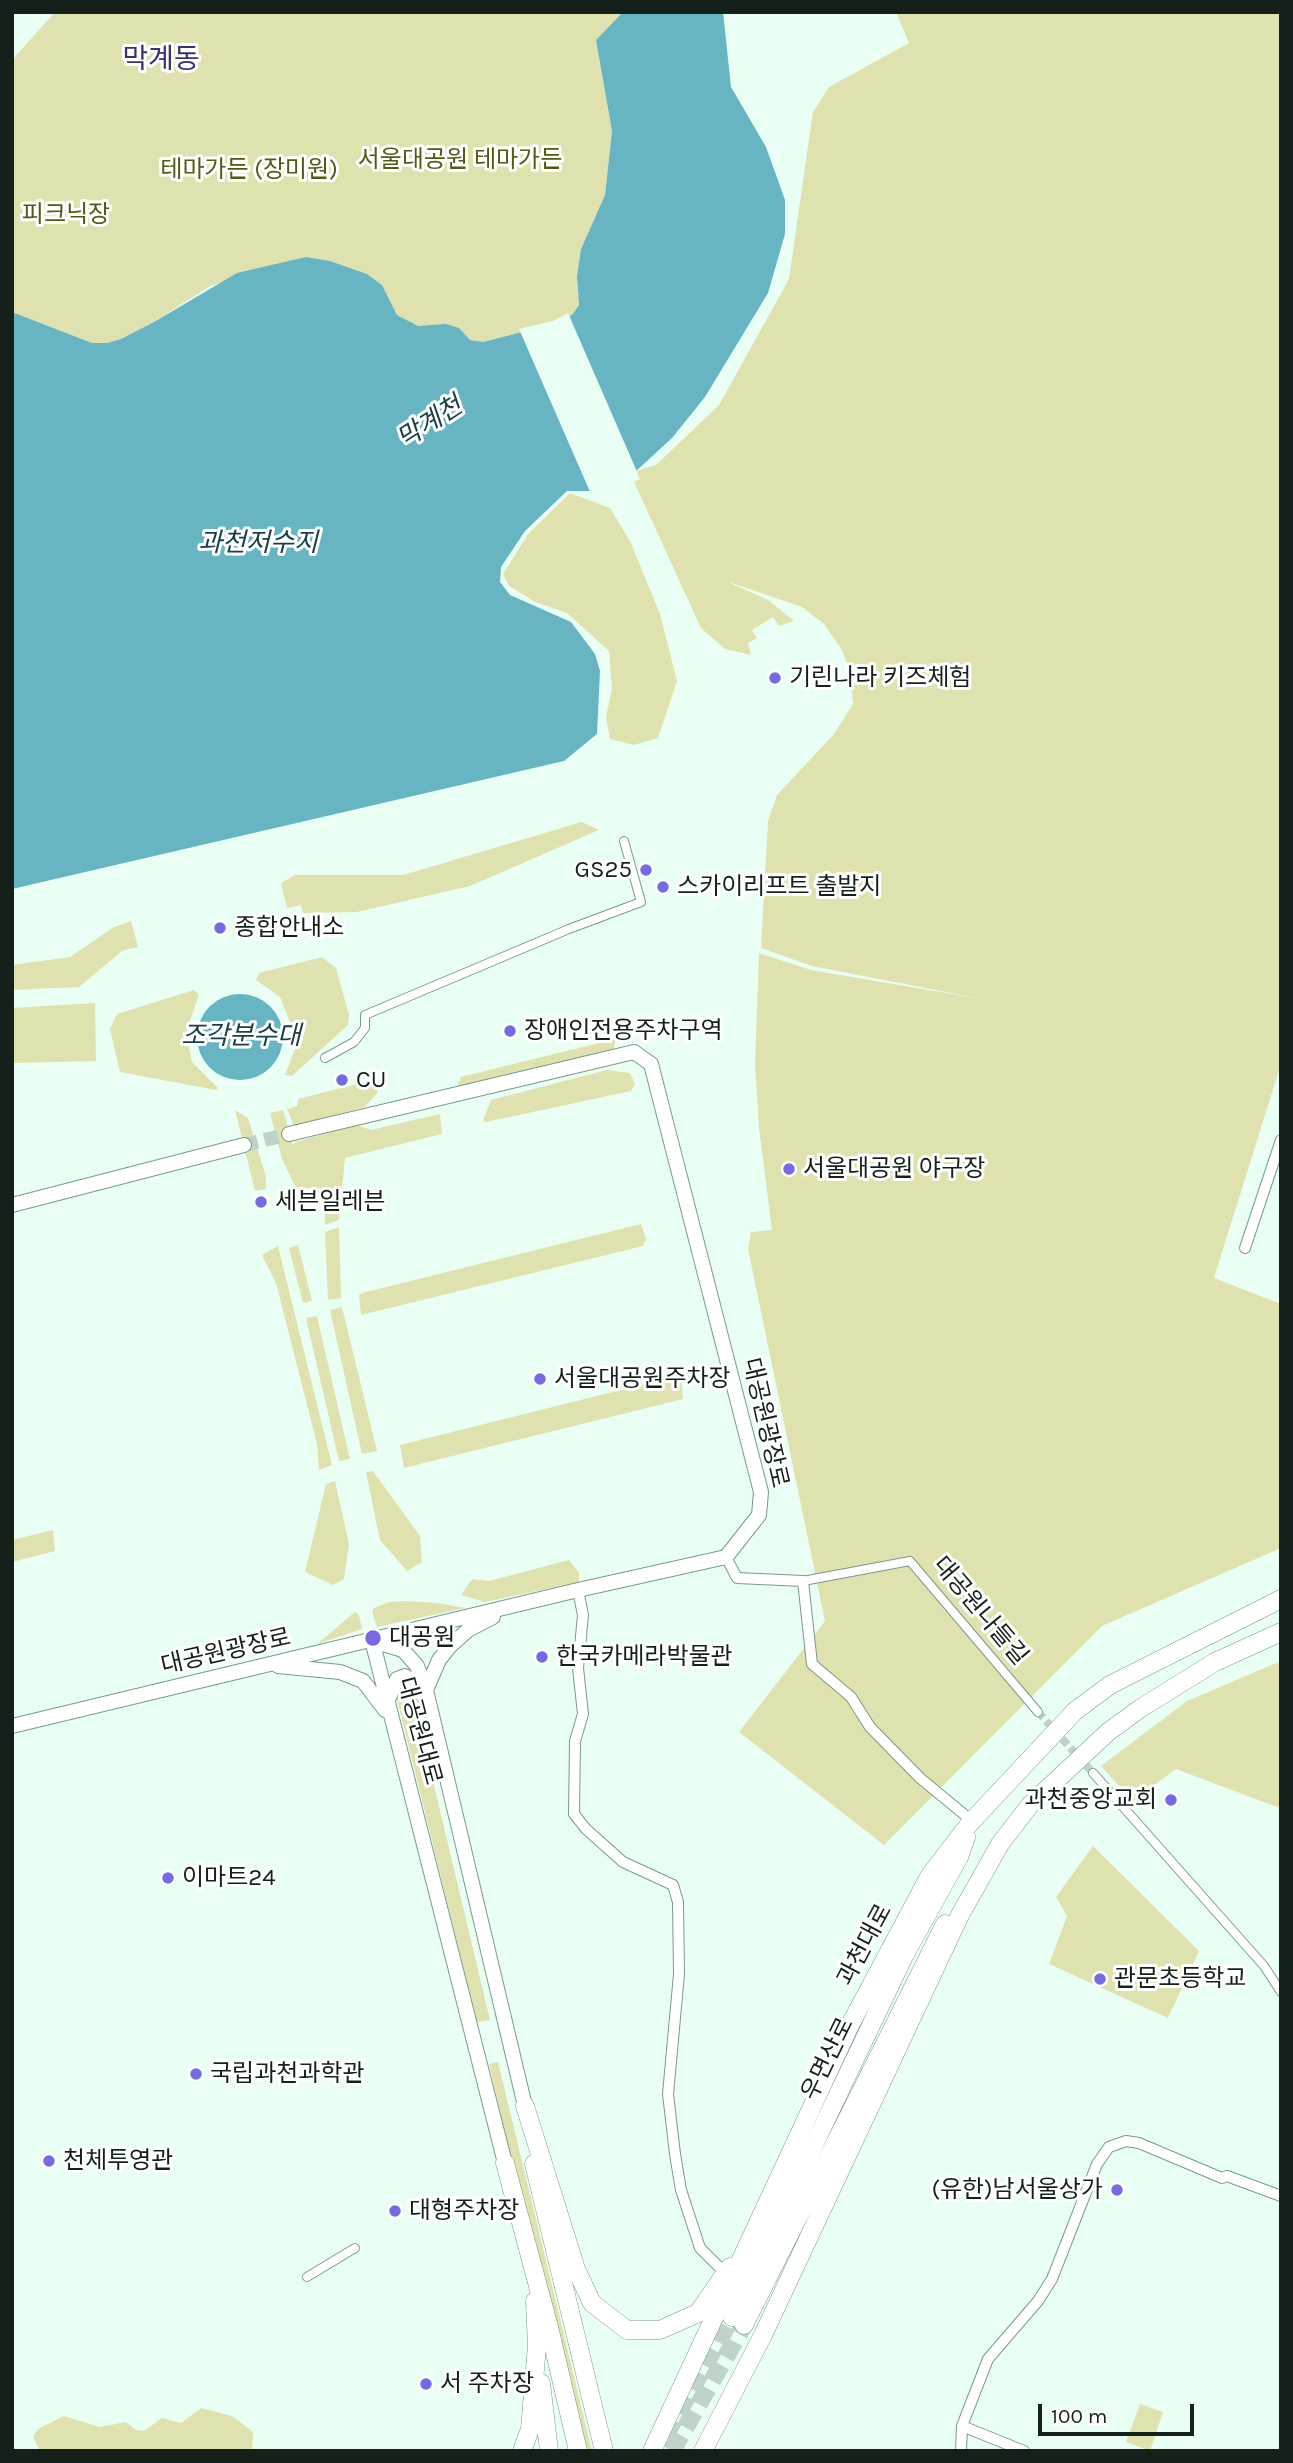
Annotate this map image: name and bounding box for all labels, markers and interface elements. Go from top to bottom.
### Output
district label: 막계동 [122,43,200,77]
park label: 서울대공원 테마가든 [358,146,562,174]
park label: 테마가든 (장미원) [160,156,338,184]
park label: 피크닉장 [22,201,110,229]
water label: 막계천 [391,390,469,456]
water label: 과천저수지 [198,528,318,560]
place label: 기린나라 키즈체험 [789,664,971,692]
marker: 기린나라 키즈체험 [767,670,783,686]
place label: GS25 [575,856,632,884]
marker: GS25 [638,862,654,878]
place label: 스카이리프트 출발지 [677,873,881,901]
marker: 스카이리프트 출발지 [655,879,671,895]
place label: 종합안내소 [234,914,344,942]
marker: 종합안내소 [212,920,228,936]
place label: 장애인전용주차구역 [524,1017,723,1045]
water label: 조각분수대 [181,1021,301,1053]
marker: 장애인전용주차구역 [502,1023,518,1039]
place label: CU [356,1066,386,1094]
marker: CU [334,1072,350,1088]
place label: 서울대공원 야구장 [803,1155,985,1183]
marker: 서울대공원 야구장 [781,1161,797,1177]
place label: 세븐일레븐 [275,1188,385,1216]
marker: 세븐일레븐 [253,1194,269,1210]
street label: 대공원광장로 [736,1355,794,1491]
place label: 서울대공원주차장 [554,1365,731,1393]
marker: 서울대공원주차장 [532,1371,548,1387]
street label: 대공원나들길 [926,1551,1034,1671]
street label: 대공원광장로 [158,1623,294,1681]
place label: 대공원 [389,1624,455,1652]
marker: 대공원 [363,1628,383,1648]
place label: 한국카메라박물관 [556,1643,733,1671]
marker: 한국카메라박물관 [534,1649,550,1665]
street label: 대공원대로 [391,1674,447,1788]
place label: 과천중앙교회 [1025,1786,1157,1814]
marker: 과천중앙교회 [1163,1792,1179,1808]
place label: 이마트24 [182,1864,276,1892]
marker: 이마트24 [160,1870,176,1886]
street label: 과천대로 [832,1899,898,1991]
place label: 관문초등학교 [1114,1965,1246,1993]
marker: 관문초등학교 [1092,1971,1108,1987]
street label: 우면산로 [796,2013,860,2105]
place label: 국립과천과학관 [210,2060,365,2088]
marker: 국립과천과학관 [188,2066,204,2082]
place label: 천체투영관 [63,2147,173,2175]
marker: 천체투영관 [41,2153,57,2169]
place label: (유한)남서울상가 [931,2176,1103,2204]
marker: (유한)남서울상가 [1109,2182,1125,2198]
place label: 대형주차장 [409,2197,519,2225]
marker: 대형주차장 [387,2203,403,2219]
place label: 서 주차장 [440,2370,534,2398]
marker: 서 주차장 [418,2376,434,2392]
scale bar [1041,2390,1197,2434]
text: 100 m [1051,2404,1108,2428]

